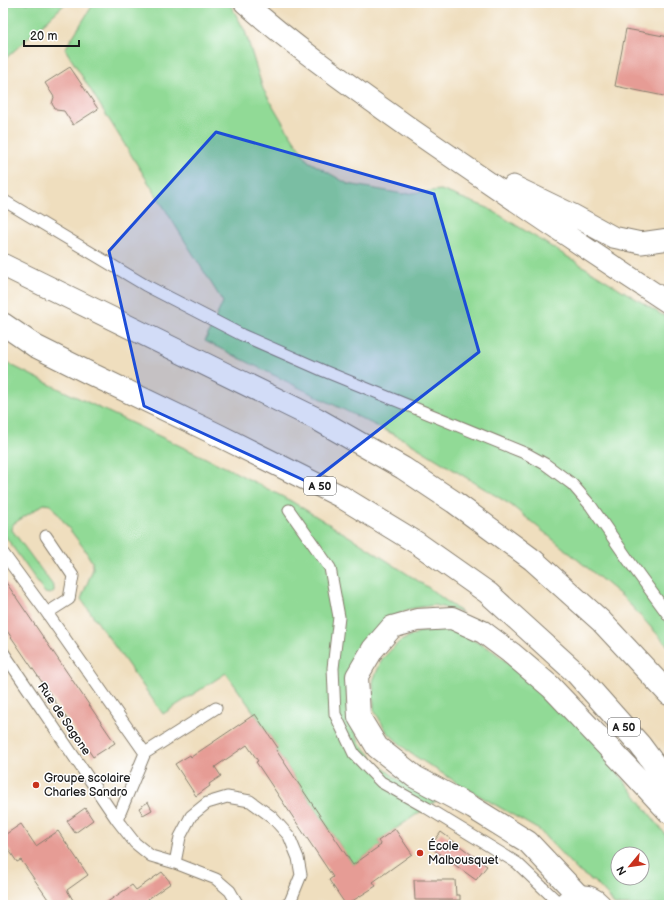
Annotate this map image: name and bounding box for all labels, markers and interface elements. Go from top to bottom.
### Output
scale bar [24,22,79,48]
text: 20 m [30,29,57,44]
road number: A 50 [304,477,336,495]
street label: Rue de Sagone [34,680,94,758]
road number: A 50 [608,718,640,736]
place label: Groupe scolaire Charles Sandro [44,771,130,800]
marker: Groupe scolaire Charles Sandro [31,780,41,790]
place label: École Malbousquet [428,838,499,868]
north arrow [610,846,650,886]
marker: École Malbousquet [415,848,425,858]
text: N [614,864,629,877]

